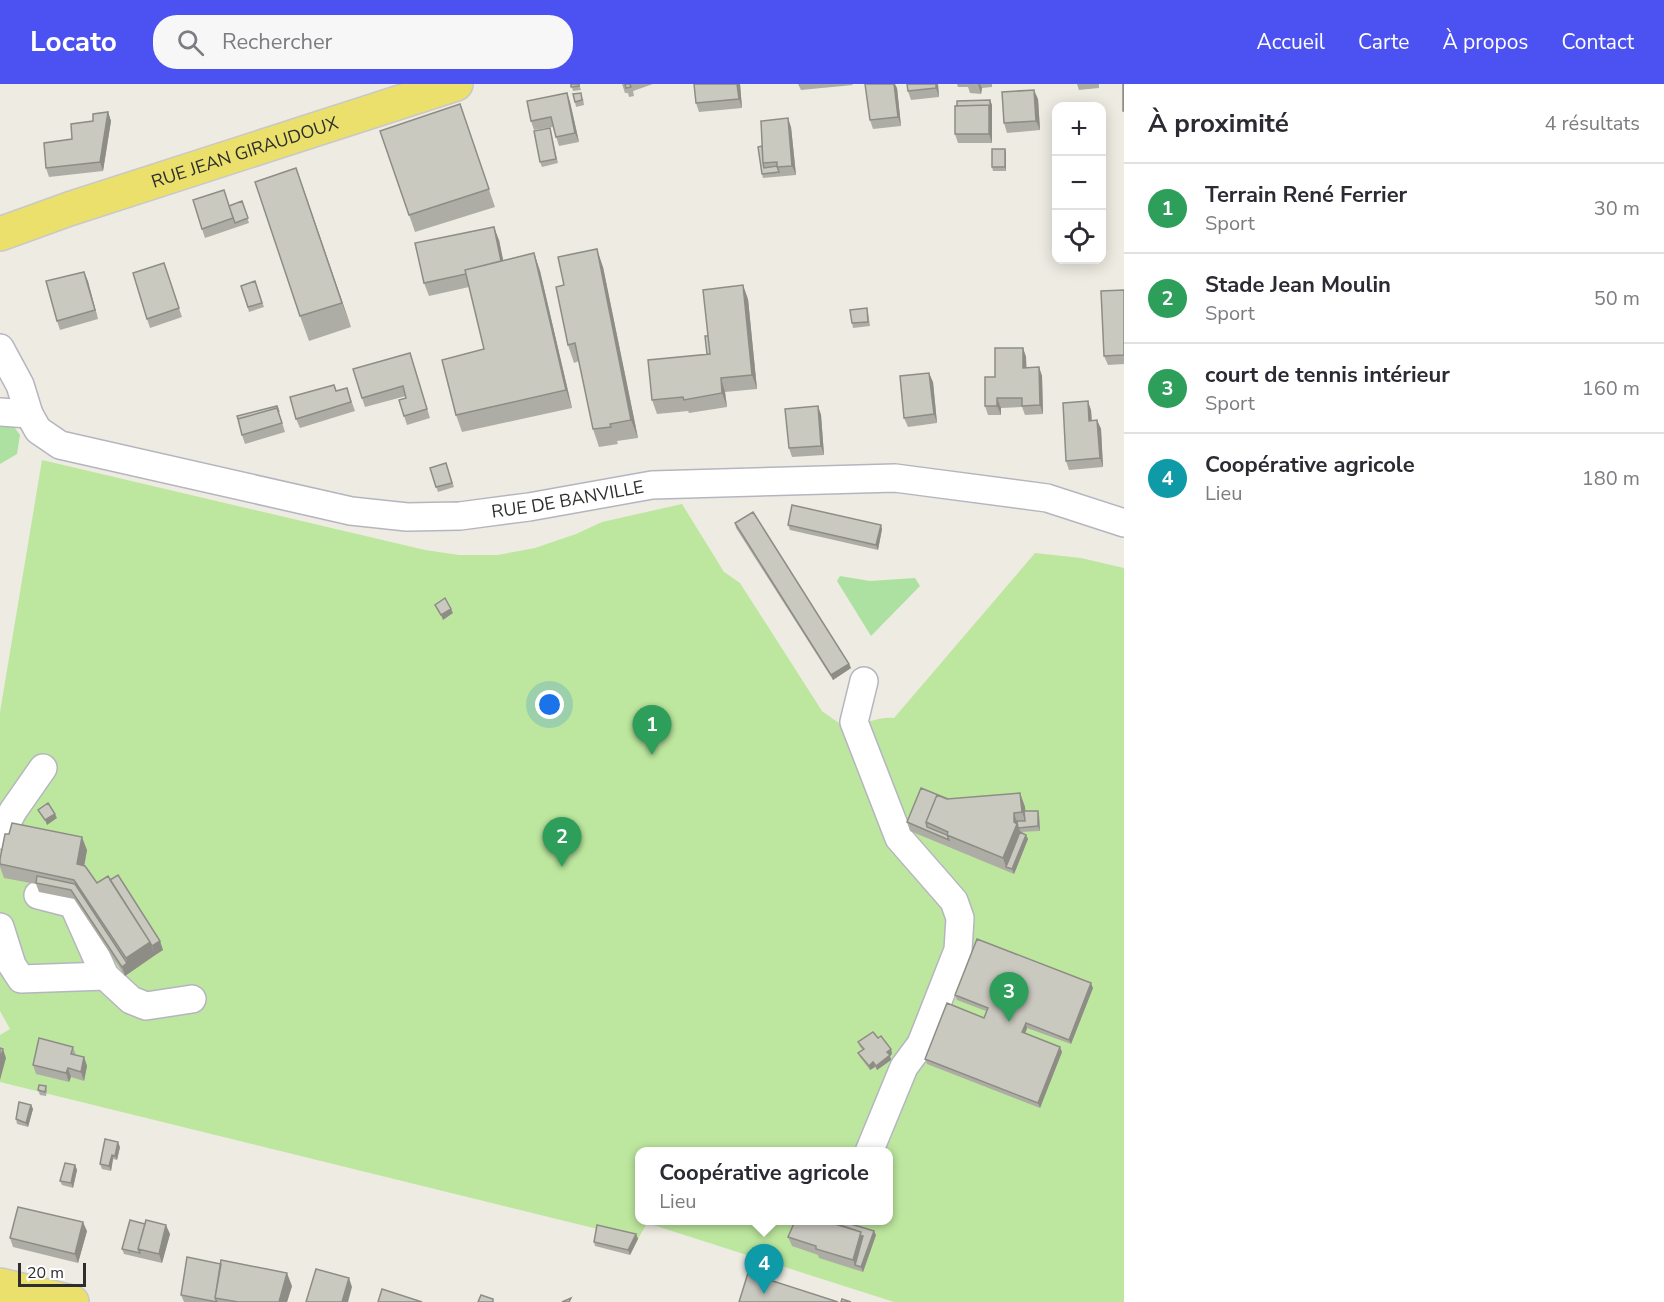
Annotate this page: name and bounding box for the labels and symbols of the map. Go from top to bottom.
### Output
street label: RUE JEAN GIRAUDOUX [148,111,341,194]
street label: RUE DE BANVILLE [490,475,646,524]
your location [535,690,564,719]
pin: 1 [632,706,672,755]
pin: 2 [542,818,582,867]
pin: 3 [990,972,1028,1022]
pin: 4 [744,1244,783,1294]
scale bar [18,1260,86,1288]

